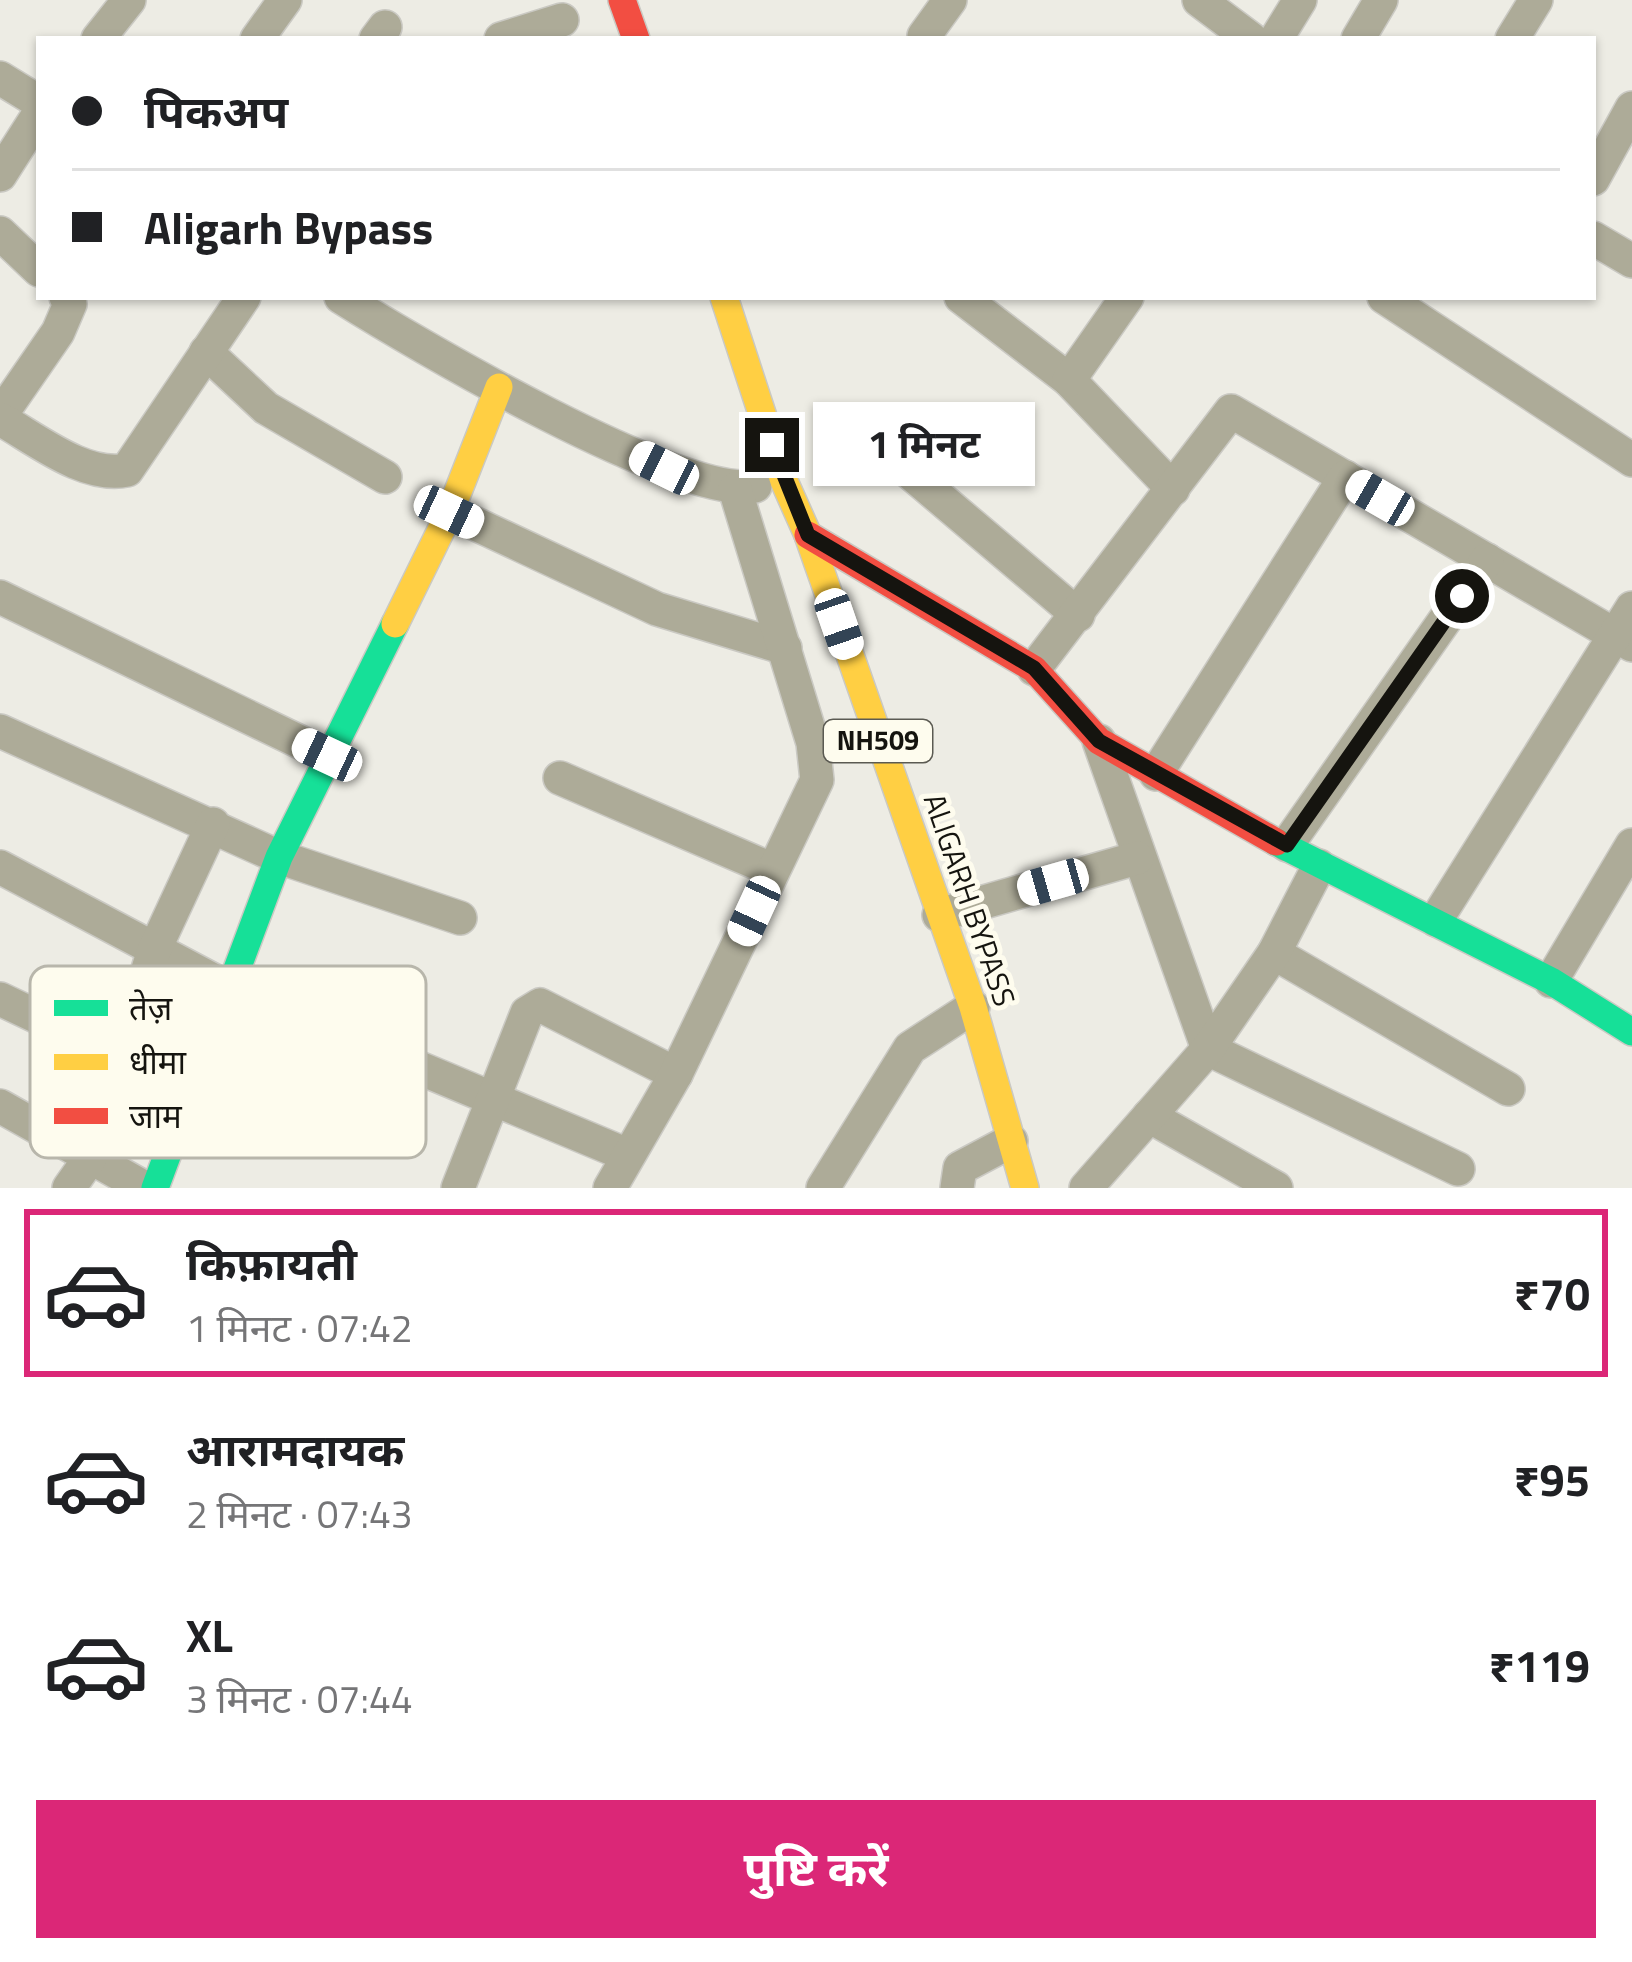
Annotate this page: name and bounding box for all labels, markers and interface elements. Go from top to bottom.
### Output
text: पिकअप [144,77,288,145]
text: Aligarh Bypass [144,193,433,261]
callout: 1 मिनट [814,403,1036,487]
text: 1 मिनट [868,414,980,473]
route end [745,418,799,472]
car [624,436,704,500]
car [1340,464,1420,532]
car [409,480,489,544]
route start [1435,569,1489,623]
car [810,584,868,664]
road number: NH509 [824,720,932,762]
car [287,723,367,787]
street label: ALIGARH BYPASS [912,787,1028,1012]
car [1013,855,1093,909]
car [722,871,786,951]
legend [30,966,426,1158]
text: तेज़ [129,983,173,1033]
text: धीमा [129,1037,188,1087]
text: जाम [129,1091,183,1141]
text: किफ़ायती [186,1229,357,1297]
icon: car [42,1239,150,1347]
text: ₹70 [1514,1259,1590,1327]
text: 1 मिनट · 07:42 [186,1298,413,1357]
text: आरामदायक [186,1415,404,1483]
icon: car [42,1425,150,1533]
text: ₹95 [1514,1445,1590,1513]
text: 2 मिनट · 07:43 [186,1484,413,1543]
text: XL [186,1601,233,1669]
icon: car [42,1611,150,1719]
text: ₹119 [1489,1631,1590,1699]
text: 3 मिनट · 07:44 [186,1669,413,1728]
button: पुष्टि करें [36,1800,1596,1938]

